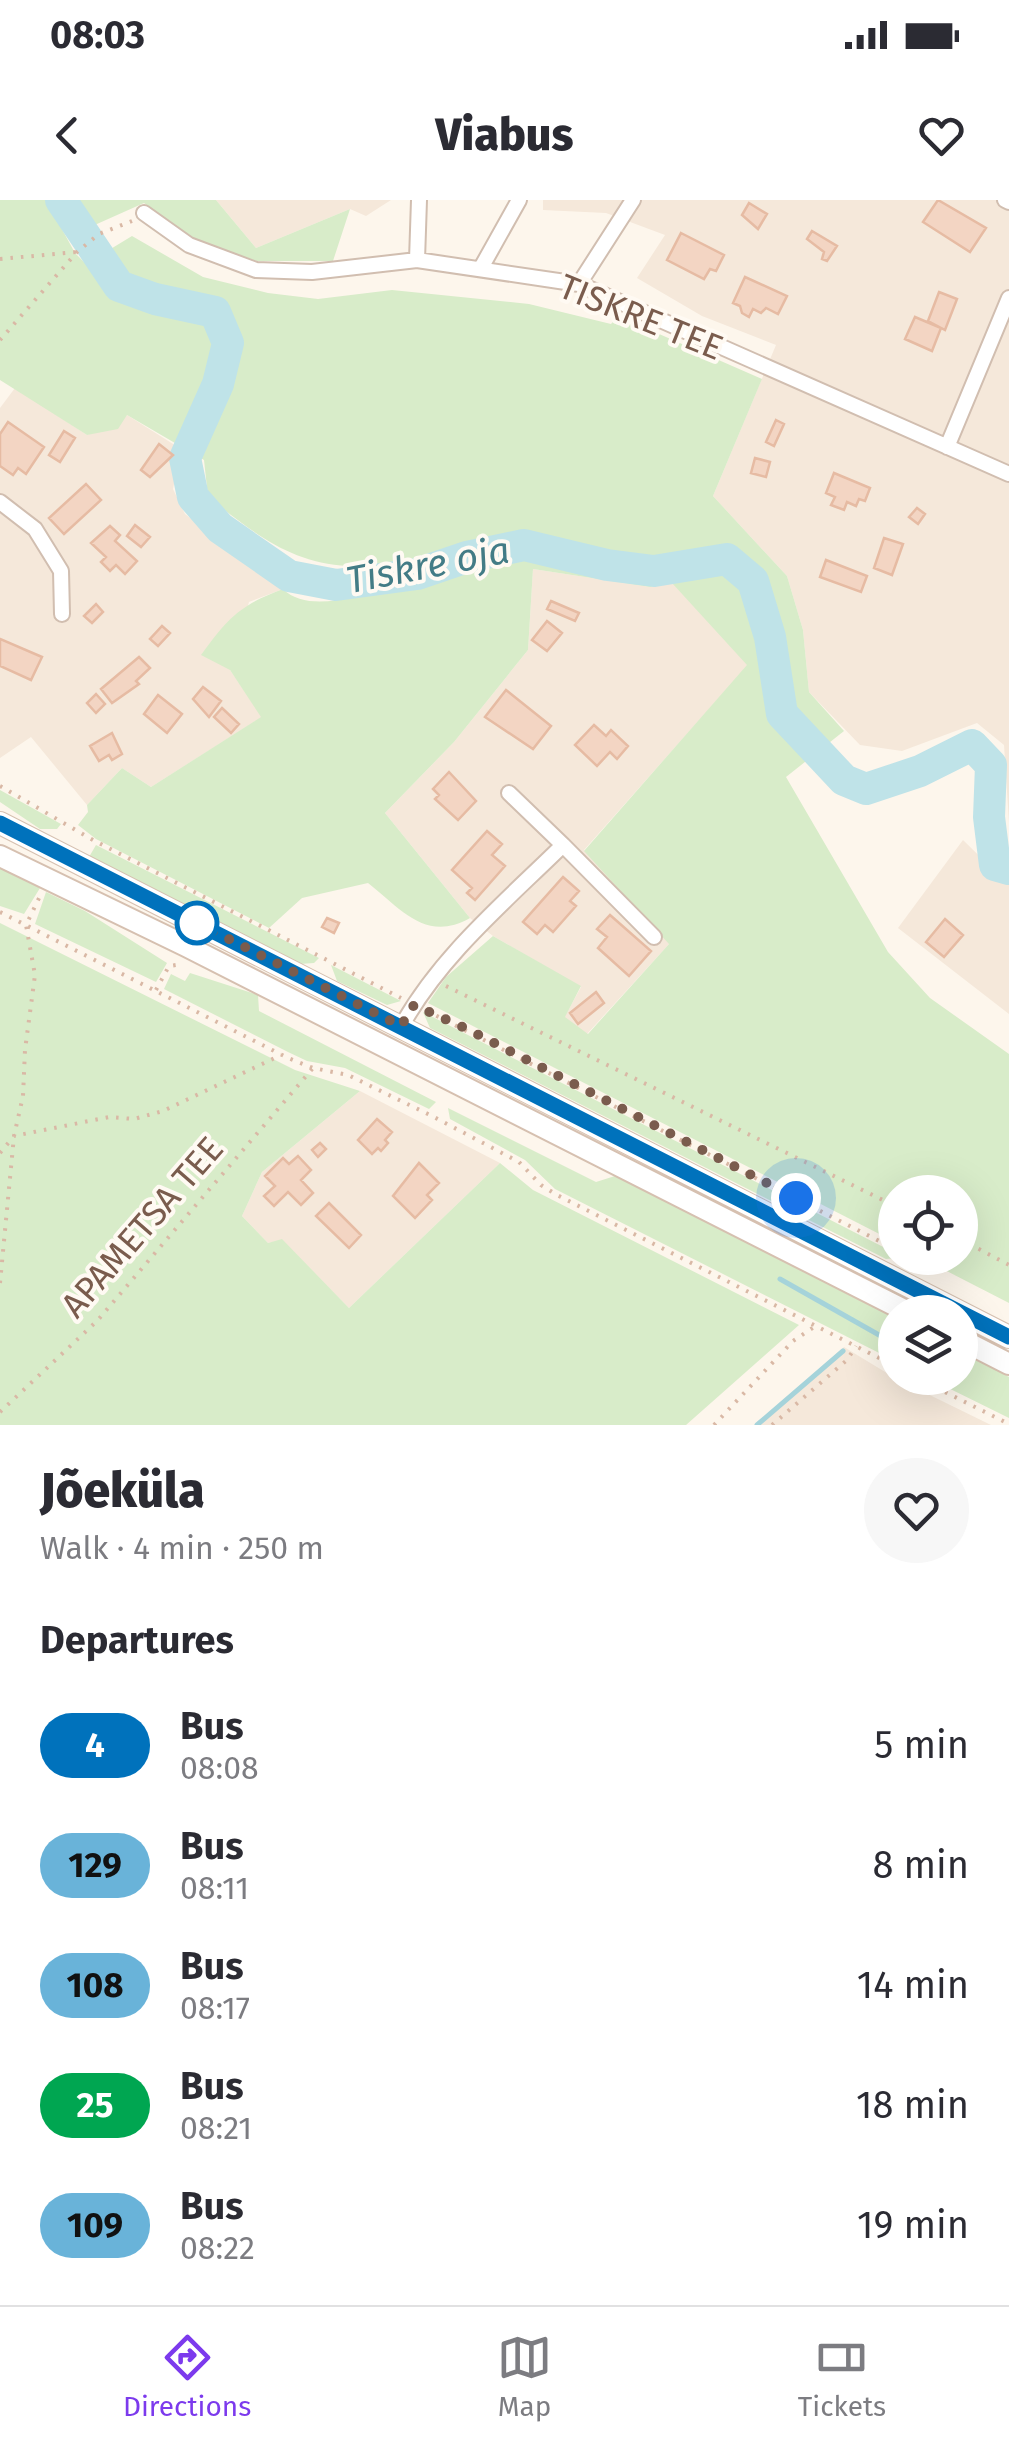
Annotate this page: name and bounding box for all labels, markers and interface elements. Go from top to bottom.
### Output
text: 08:03 [50,12,145,58]
icon: back [40,108,95,163]
text: Viabus [436,108,573,162]
icon: heart [914,108,969,163]
street label: TISKRE TEE [553,265,729,369]
water label: Tiskre oja [342,527,514,603]
unlabelled marker [176,902,218,944]
street label: APAMETSA TEE [52,1128,232,1326]
your location [771,1173,821,1223]
map controls [878,1175,978,1395]
button: locate [878,1175,978,1275]
button: layers [878,1295,978,1395]
button: heart [864,1458,969,1563]
text: Jõeküla [40,1462,205,1520]
text: Walk · 4 min · 250 m [40,1529,324,1567]
text: Departures [40,1617,234,1663]
text: Bus [180,1703,244,1749]
text: 5 min [874,1722,969,1768]
text: 4 [85,1724,105,1766]
text: 08:08 [180,1749,259,1787]
text: Bus [180,1823,244,1869]
text: 8 min [872,1842,969,1888]
text: 129 [68,1844,122,1886]
text: 08:11 [180,1869,249,1907]
text: Bus [180,1943,244,1989]
text: 14 min [857,1962,969,2008]
text: 108 [66,1964,124,2006]
text: 08:17 [180,1989,250,2027]
text: Bus [180,2063,244,2109]
text: 18 min [856,2082,969,2128]
text: 25 [77,2084,113,2126]
text: 08:21 [180,2109,252,2147]
text: Bus [180,2183,244,2229]
text: 19 min [857,2202,969,2248]
text: 109 [67,2204,123,2246]
text: 08:22 [180,2229,255,2267]
tab: Directions [123,2330,251,2423]
tab: Map [497,2330,552,2423]
tab: Tickets [798,2330,886,2423]

